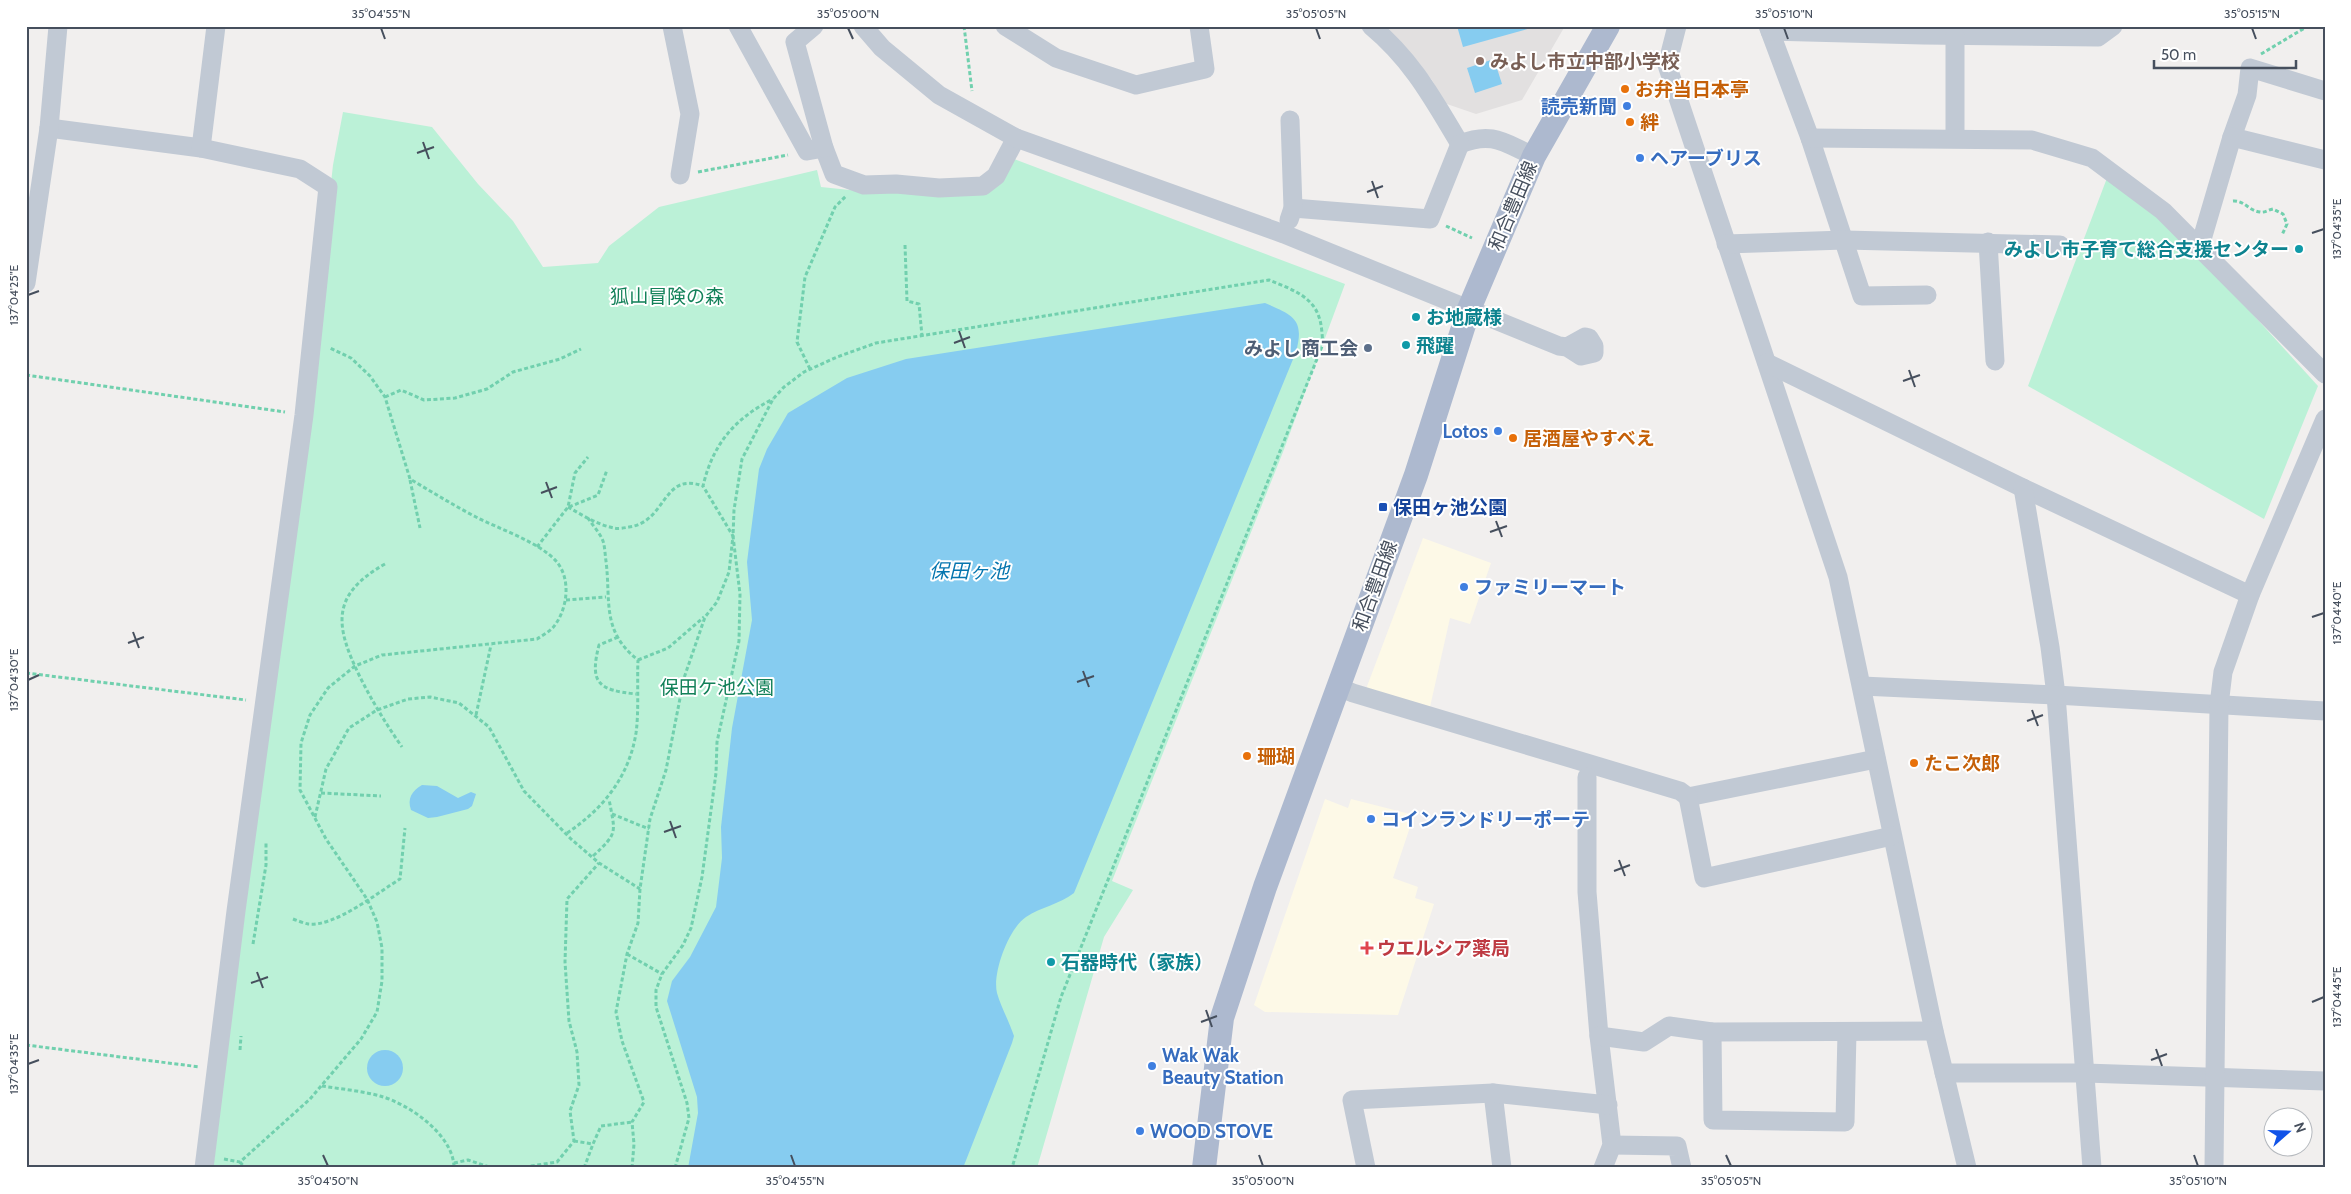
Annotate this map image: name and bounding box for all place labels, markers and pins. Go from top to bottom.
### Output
place label: みよし市立中部小学校 [1490,50,1680,73]
marker: みよし市立中部小学校 [1474,55,1486,67]
place label: お弁当日本亭 [1635,78,1749,101]
marker: お弁当日本亭 [1619,83,1631,95]
place label: 読売新聞 [1541,95,1617,118]
marker: 読売新聞 [1621,100,1633,112]
place label: 絆 [1640,111,1659,134]
marker: 絆 [1624,116,1636,128]
place label: ヘアーブリス [1650,147,1762,170]
marker: ヘアーブリス [1634,152,1646,164]
place label: みよし市子育て総合支援センター [2004,238,2289,261]
marker: みよし市子育て総合支援センター [2293,243,2305,255]
place label: お地蔵様 [1426,306,1502,329]
marker: お地蔵様 [1410,311,1422,323]
place label: 飛躍 [1416,334,1454,357]
place label: みよし商工会 [1244,337,1358,360]
marker: 飛躍 [1400,339,1412,351]
marker: みよし商工会 [1362,342,1374,354]
place label: Lotos [1442,420,1488,443]
marker: Lotos [1492,425,1504,437]
place label: 居酒屋やすべえ [1523,427,1655,450]
marker: 居酒屋やすべえ [1507,432,1519,444]
place label: 保田ヶ池公園 [1393,496,1507,519]
marker: 保田ヶ池公園 [1377,501,1389,513]
place label: ファミリーマート [1474,576,1626,599]
marker: ファミリーマート [1458,581,1470,593]
place label: 珊瑚 [1257,745,1295,768]
marker: 珊瑚 [1241,750,1253,762]
place label: たこ次郎 [1924,752,2000,775]
marker: たこ次郎 [1908,757,1920,769]
place label: コインランドリーポーテ [1381,808,1590,831]
marker: コインランドリーポーテ [1365,813,1377,825]
place label: ウエルシア薬局 [1377,937,1510,960]
marker: ウエルシア薬局 [1361,942,1373,954]
place label: 石器時代（家族） [1061,951,1213,974]
marker: 石器時代（家族） [1045,956,1057,968]
place label: Wak Wak Beauty Station [1162,1044,1284,1089]
marker: Wak Wak Beauty Station [1146,1060,1158,1072]
place label: WOOD STOVE [1150,1120,1273,1143]
marker: WOOD STOVE [1134,1125,1146,1137]

